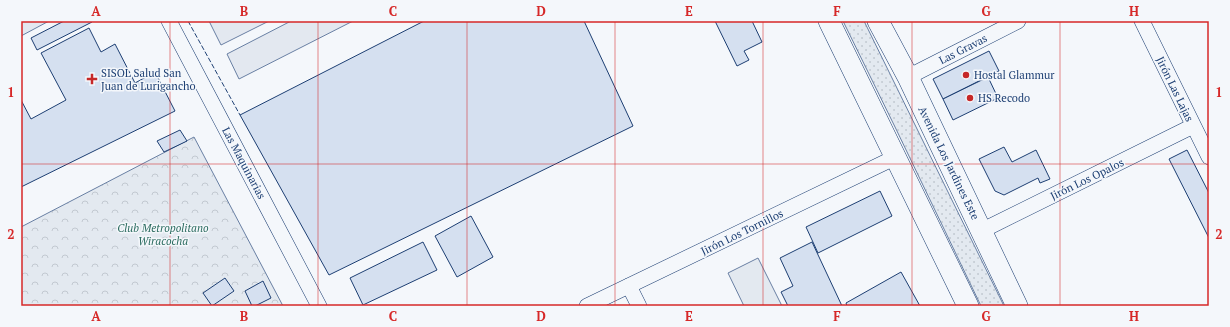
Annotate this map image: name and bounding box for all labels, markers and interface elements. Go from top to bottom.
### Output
text: A [91,2,101,20]
text: B [240,2,248,20]
text: C [389,2,397,20]
text: D [536,2,546,20]
text: E [685,2,693,20]
text: F [833,2,841,20]
text: G [981,2,991,20]
text: H [1129,2,1139,20]
street label: Las Gravas [937,31,990,67]
street label: Jirón Las Lajas [1153,54,1197,124]
place label: SISOL Salud San Juan de Lurigancho [101,66,196,93]
place label: Hostal Glammur [974,68,1055,82]
marker: Hostal Glammur [961,70,971,80]
marker: SISOL Salud San Juan de Lurigancho [86,73,98,85]
text: 1 [7,83,15,101]
text: 1 [1215,83,1223,101]
place label: HS Recodo [978,91,1030,105]
marker: HS Recodo [965,93,975,103]
street label: Avenida Los Jardines Este [915,104,983,222]
street label: Las Maquinarias [219,125,269,202]
street label: Jirón Los Opalos [1048,155,1126,203]
street label: Jirón Los Tornillos [699,206,786,258]
park label: Club Metropolitano Wiracocha [117,221,209,248]
text: 2 [7,225,15,243]
text: 2 [1215,225,1223,243]
text: A [91,307,101,325]
text: B [240,307,248,325]
text: C [389,307,397,325]
text: D [536,307,546,325]
text: E [685,307,693,325]
text: F [833,307,841,325]
text: G [981,307,991,325]
text: H [1129,307,1139,325]

